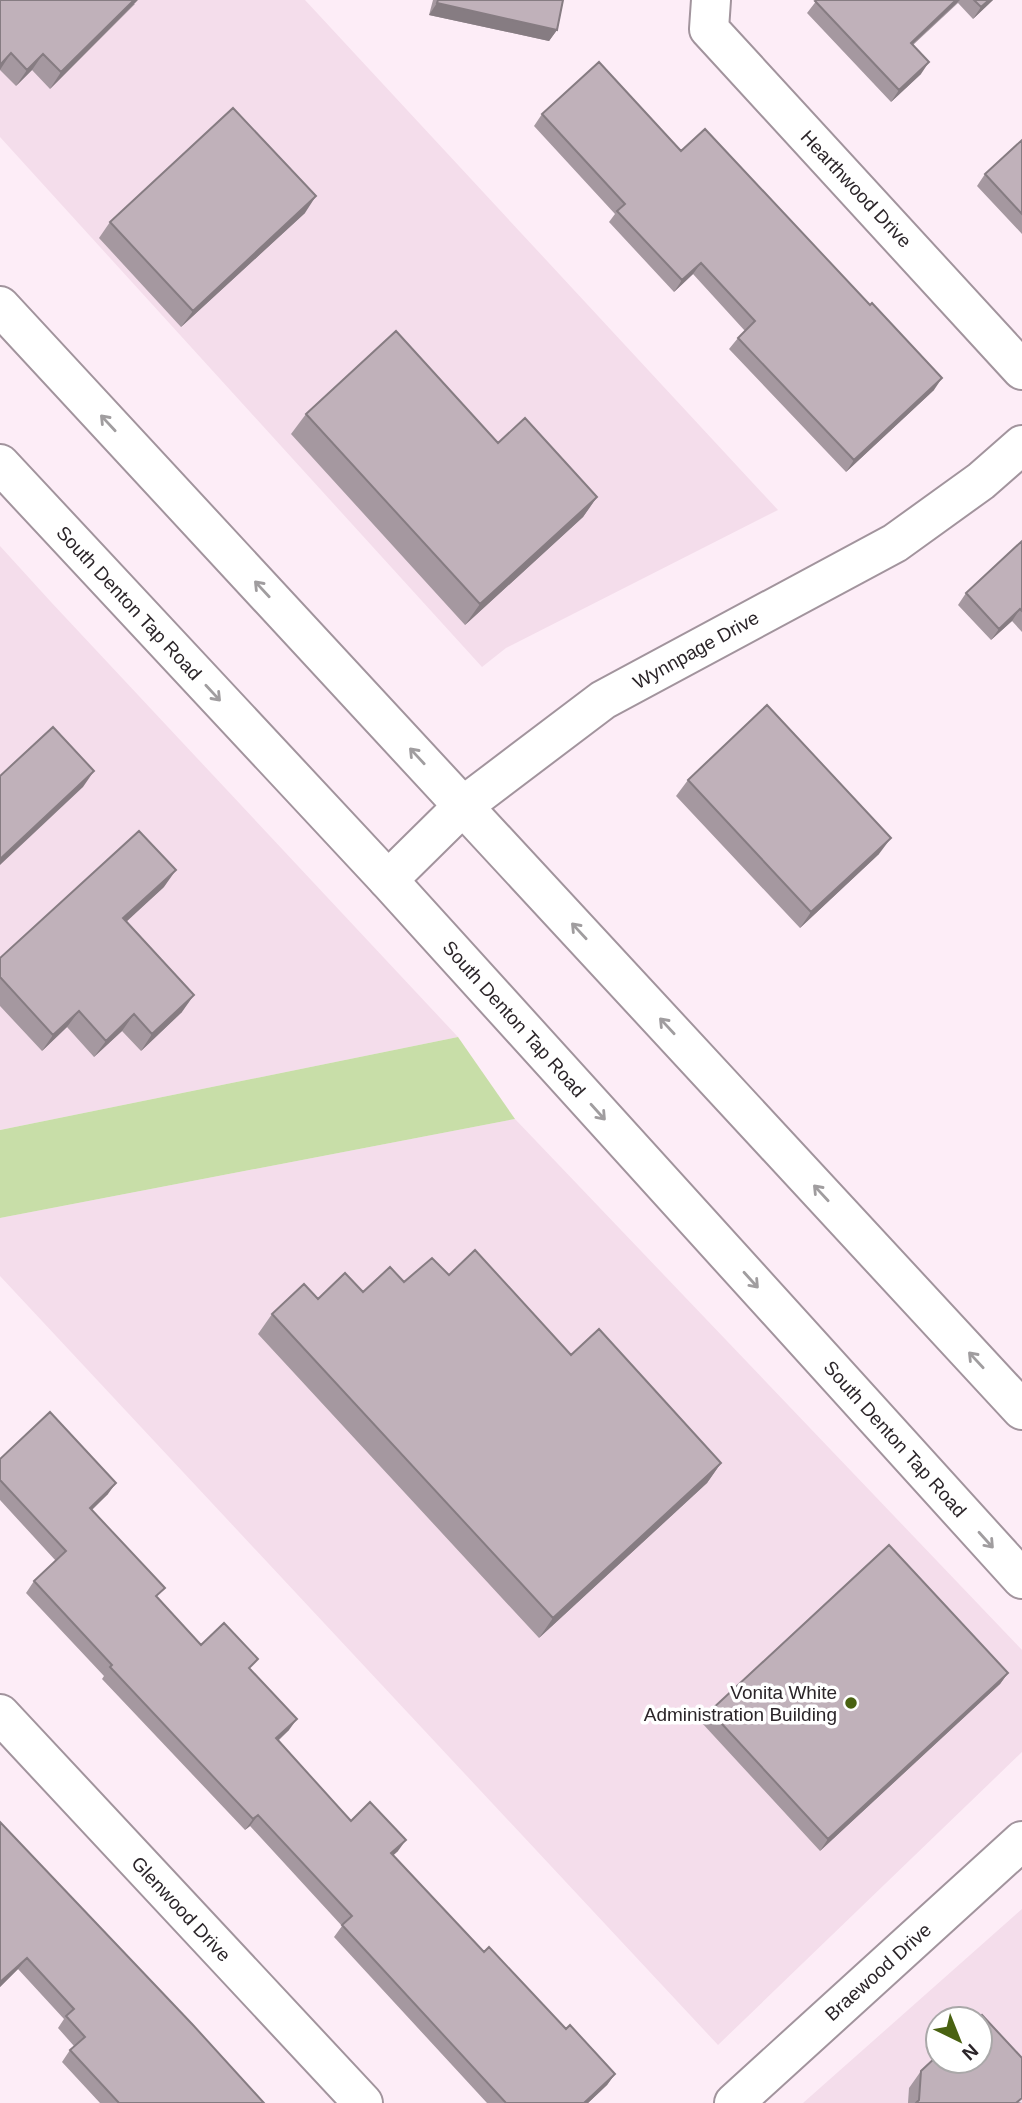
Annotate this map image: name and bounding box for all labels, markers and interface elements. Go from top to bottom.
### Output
street label: Hearthwood Drive [796,126,916,252]
one-way arrow [100,414,116,432]
street label: South Denton Tap Road [52,522,206,684]
one-way arrow [254,581,271,598]
street label: Wynnpage Drive [630,607,762,693]
one-way arrow [205,684,221,702]
one-way arrow [409,747,425,765]
one-way arrow [571,923,588,940]
street label: South Denton Tap Road [438,937,590,1101]
one-way arrow [658,1018,675,1035]
one-way arrow [590,1103,606,1121]
one-way arrow [813,1184,829,1202]
one-way arrow [743,1271,759,1289]
one-way arrow [967,1352,984,1369]
street label: South Denton Tap Road [819,1357,971,1521]
one-way arrow [978,1530,994,1548]
place label: Vonita White Administration Building [644,1682,837,1725]
marker: Vonita White Administration Building [843,1695,859,1711]
street label: Glenwood Drive [127,1852,235,1966]
street label: Braewood Drive [821,1919,935,2025]
north arrow [924,2005,994,2075]
text: N [958,2040,982,2064]

